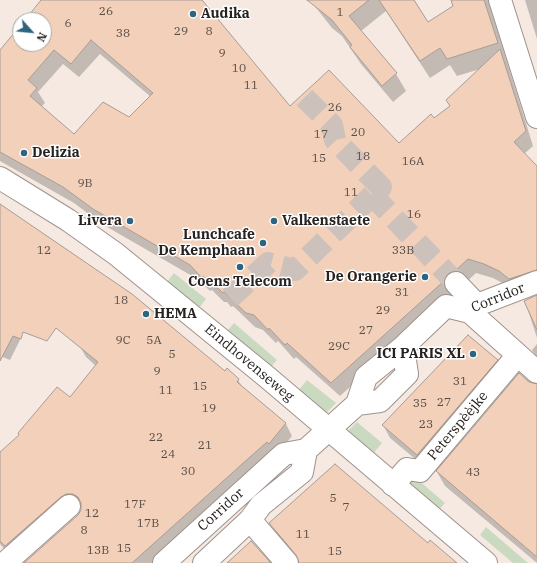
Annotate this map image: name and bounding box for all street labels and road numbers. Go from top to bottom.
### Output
street label: Corridor [469,280,527,316]
street label: Eindhovenseweg [201,321,297,405]
street label: Peterspèèjke [424,388,492,464]
street label: Corridor [194,485,248,535]

